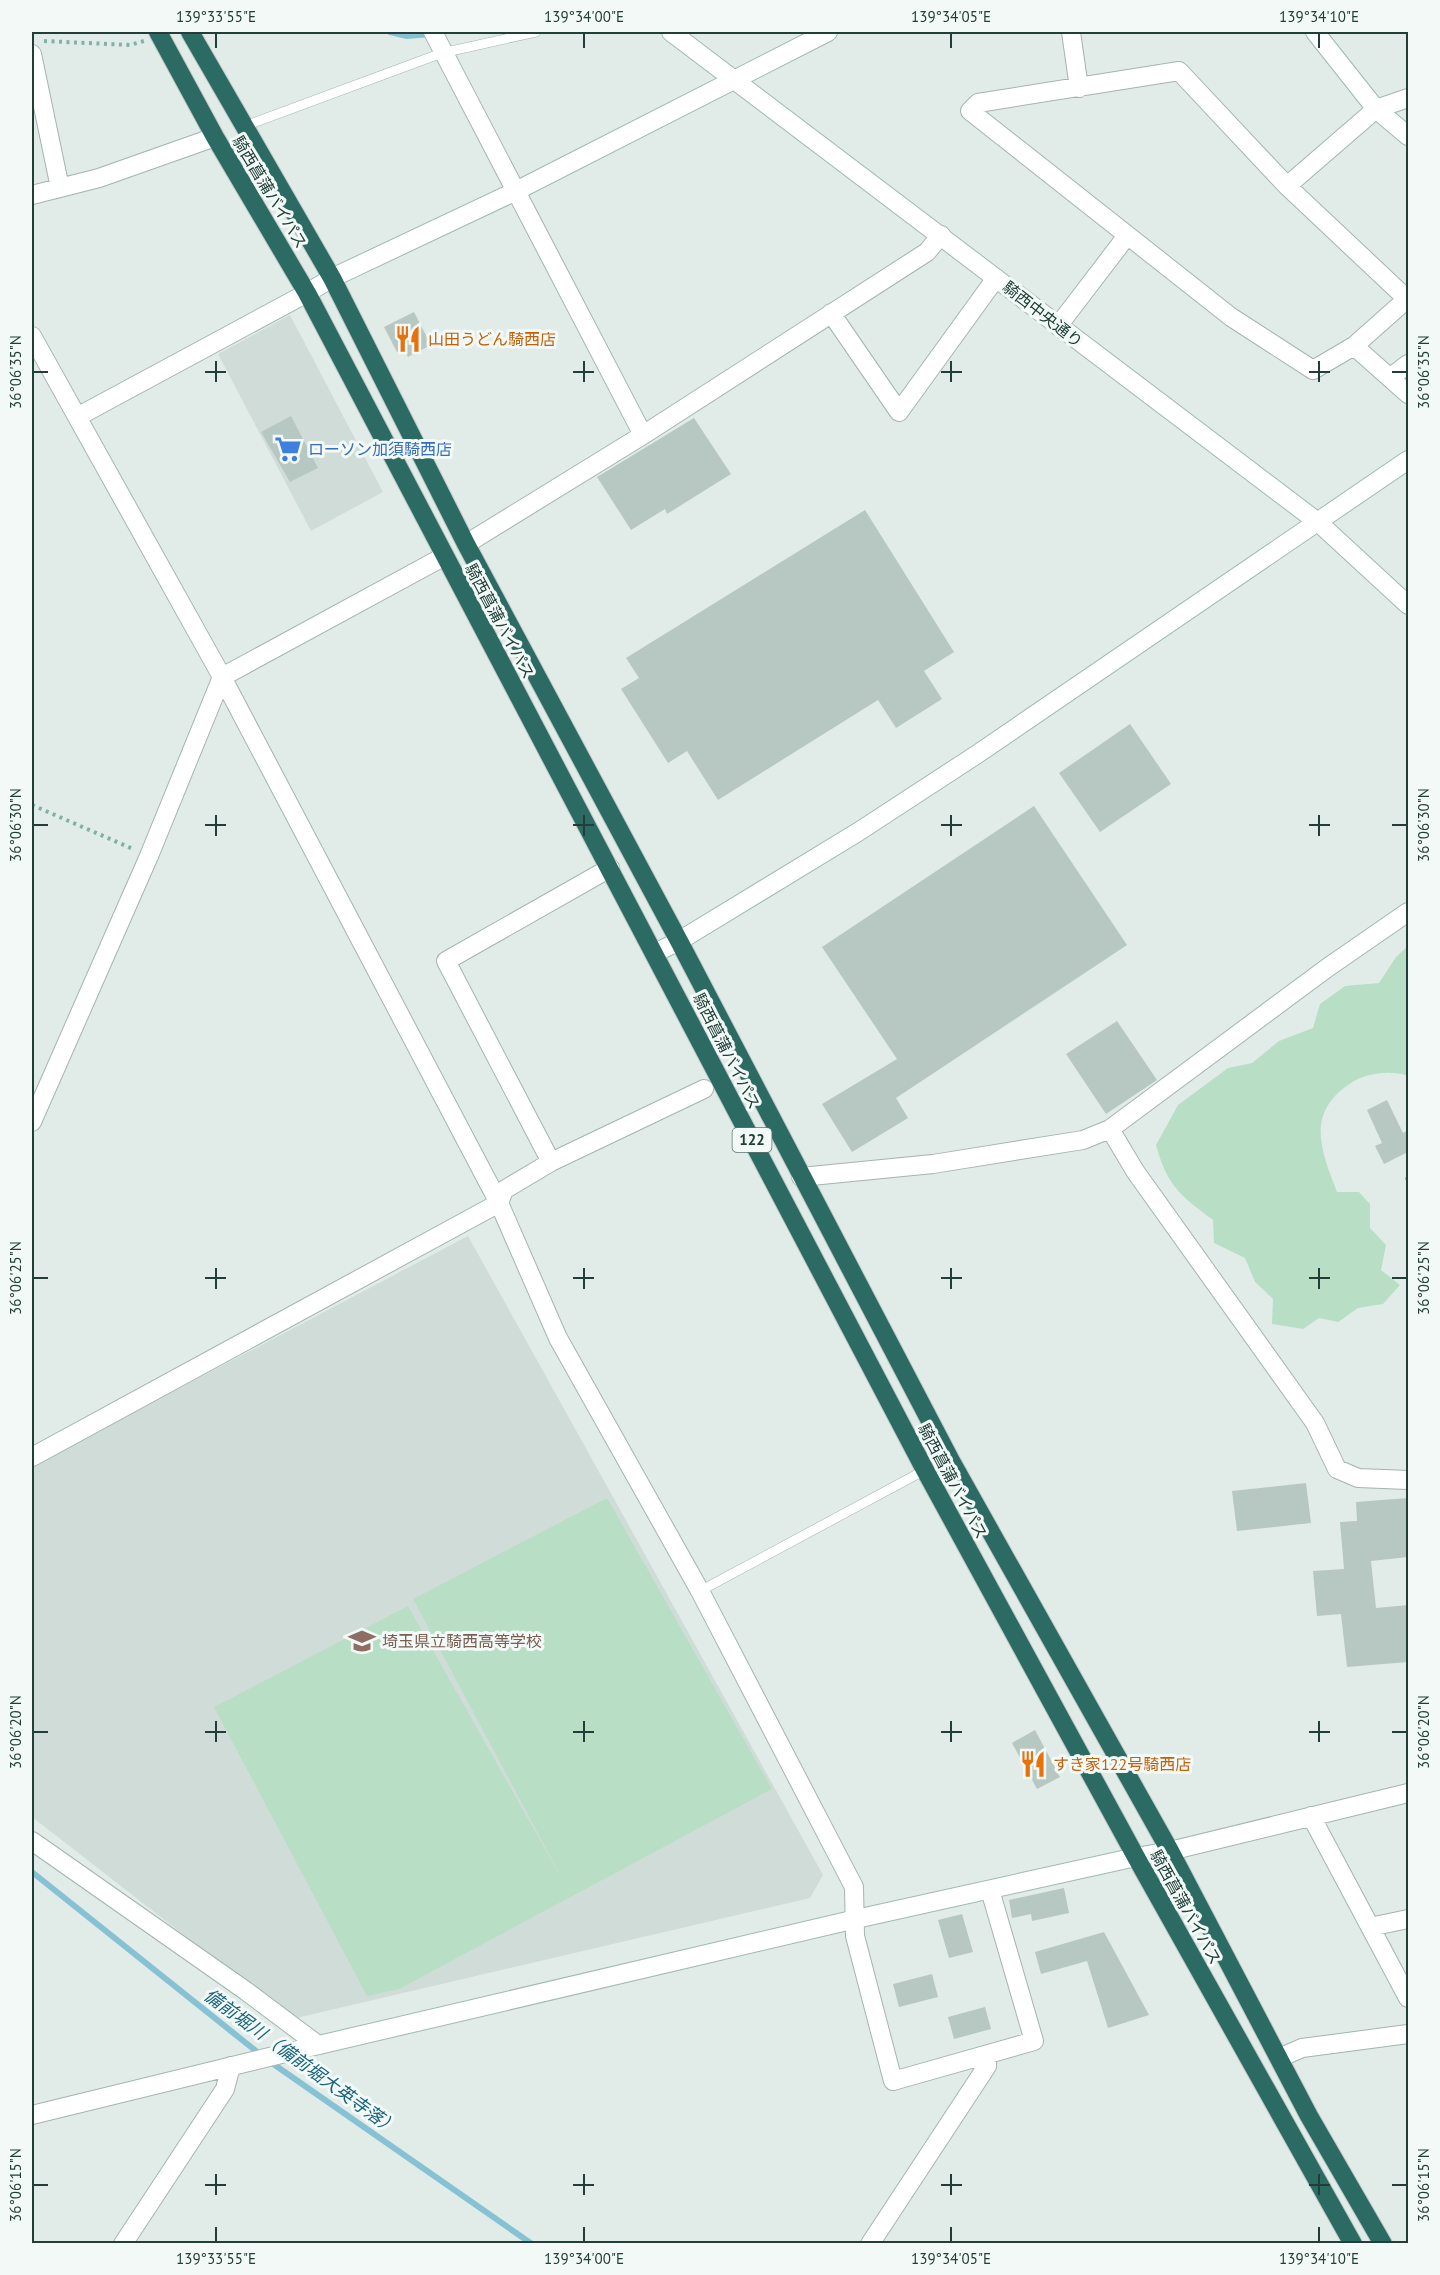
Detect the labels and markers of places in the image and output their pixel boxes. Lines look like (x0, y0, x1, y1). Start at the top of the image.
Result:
restaurant icon: 山田うどん騎西店 (393, 324, 423, 354)
place label: 山田うどん騎西店 (428, 329, 556, 349)
supermarket icon: ローソン加須騎西店 (273, 434, 303, 464)
place label: ローソン加須騎西店 (308, 439, 452, 459)
school or university icon: 埼玉県立騎西高等学校 (347, 1626, 377, 1656)
place label: 埼玉県立騎西高等学校 (382, 1631, 542, 1651)
restaurant icon: すき家122号騎西店 (1018, 1749, 1048, 1779)
place label: すき家122号騎西店 (1053, 1754, 1191, 1774)

